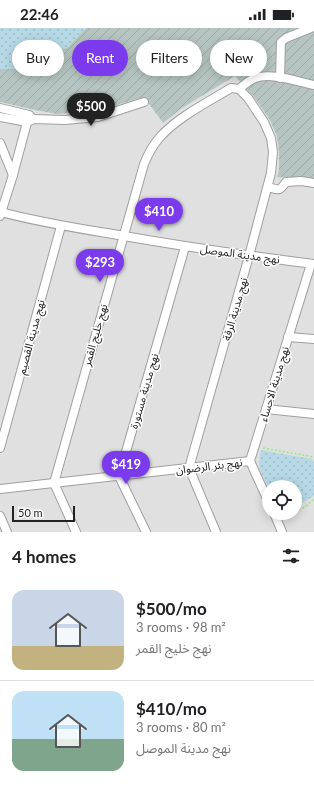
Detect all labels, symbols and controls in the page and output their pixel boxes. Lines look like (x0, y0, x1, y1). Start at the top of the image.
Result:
text: 22:46 (20, 5, 59, 23)
chip: Buy (12, 40, 64, 76)
chip: Rent (72, 40, 128, 76)
chip: Filters (136, 40, 202, 76)
chip: New (210, 40, 267, 76)
pin: $500 (67, 93, 115, 127)
text: $500 (76, 98, 106, 114)
pin: $410 (135, 198, 183, 232)
text: $410 (144, 203, 174, 219)
street label: نهج مدينة الموصل (199, 241, 281, 268)
pin: $293 (76, 249, 124, 283)
text: $293 (85, 254, 115, 270)
street label: نهج مدينة الرقة (219, 276, 252, 342)
street label: نهج مدينة القصيم (14, 298, 50, 377)
street label: نهج خليج القمر (79, 302, 112, 369)
street label: نهج مدينة الاحساء (256, 345, 293, 424)
street label: نهج مدينة مستورة (127, 352, 162, 431)
pin: $419 (102, 451, 150, 485)
street label: نهج بئر الرضوان (175, 455, 243, 478)
text: $419 (111, 456, 141, 472)
map controls (262, 480, 302, 520)
button: locate (262, 480, 302, 520)
scale bar (12, 504, 75, 523)
text: 50 m (18, 506, 43, 519)
icon: filters (280, 545, 302, 567)
text: 4 homes (12, 546, 76, 567)
text: $500/mo (136, 598, 207, 619)
icon: home (44, 606, 92, 654)
text: 3 rooms · 98 m² (136, 619, 226, 635)
text: نهج خليج القمر (136, 640, 212, 656)
text: $410/mo (136, 698, 207, 719)
icon: home (44, 707, 92, 755)
text: 3 rooms · 80 m² (136, 719, 226, 735)
text: نهج مدينة الموصل (136, 740, 231, 756)

